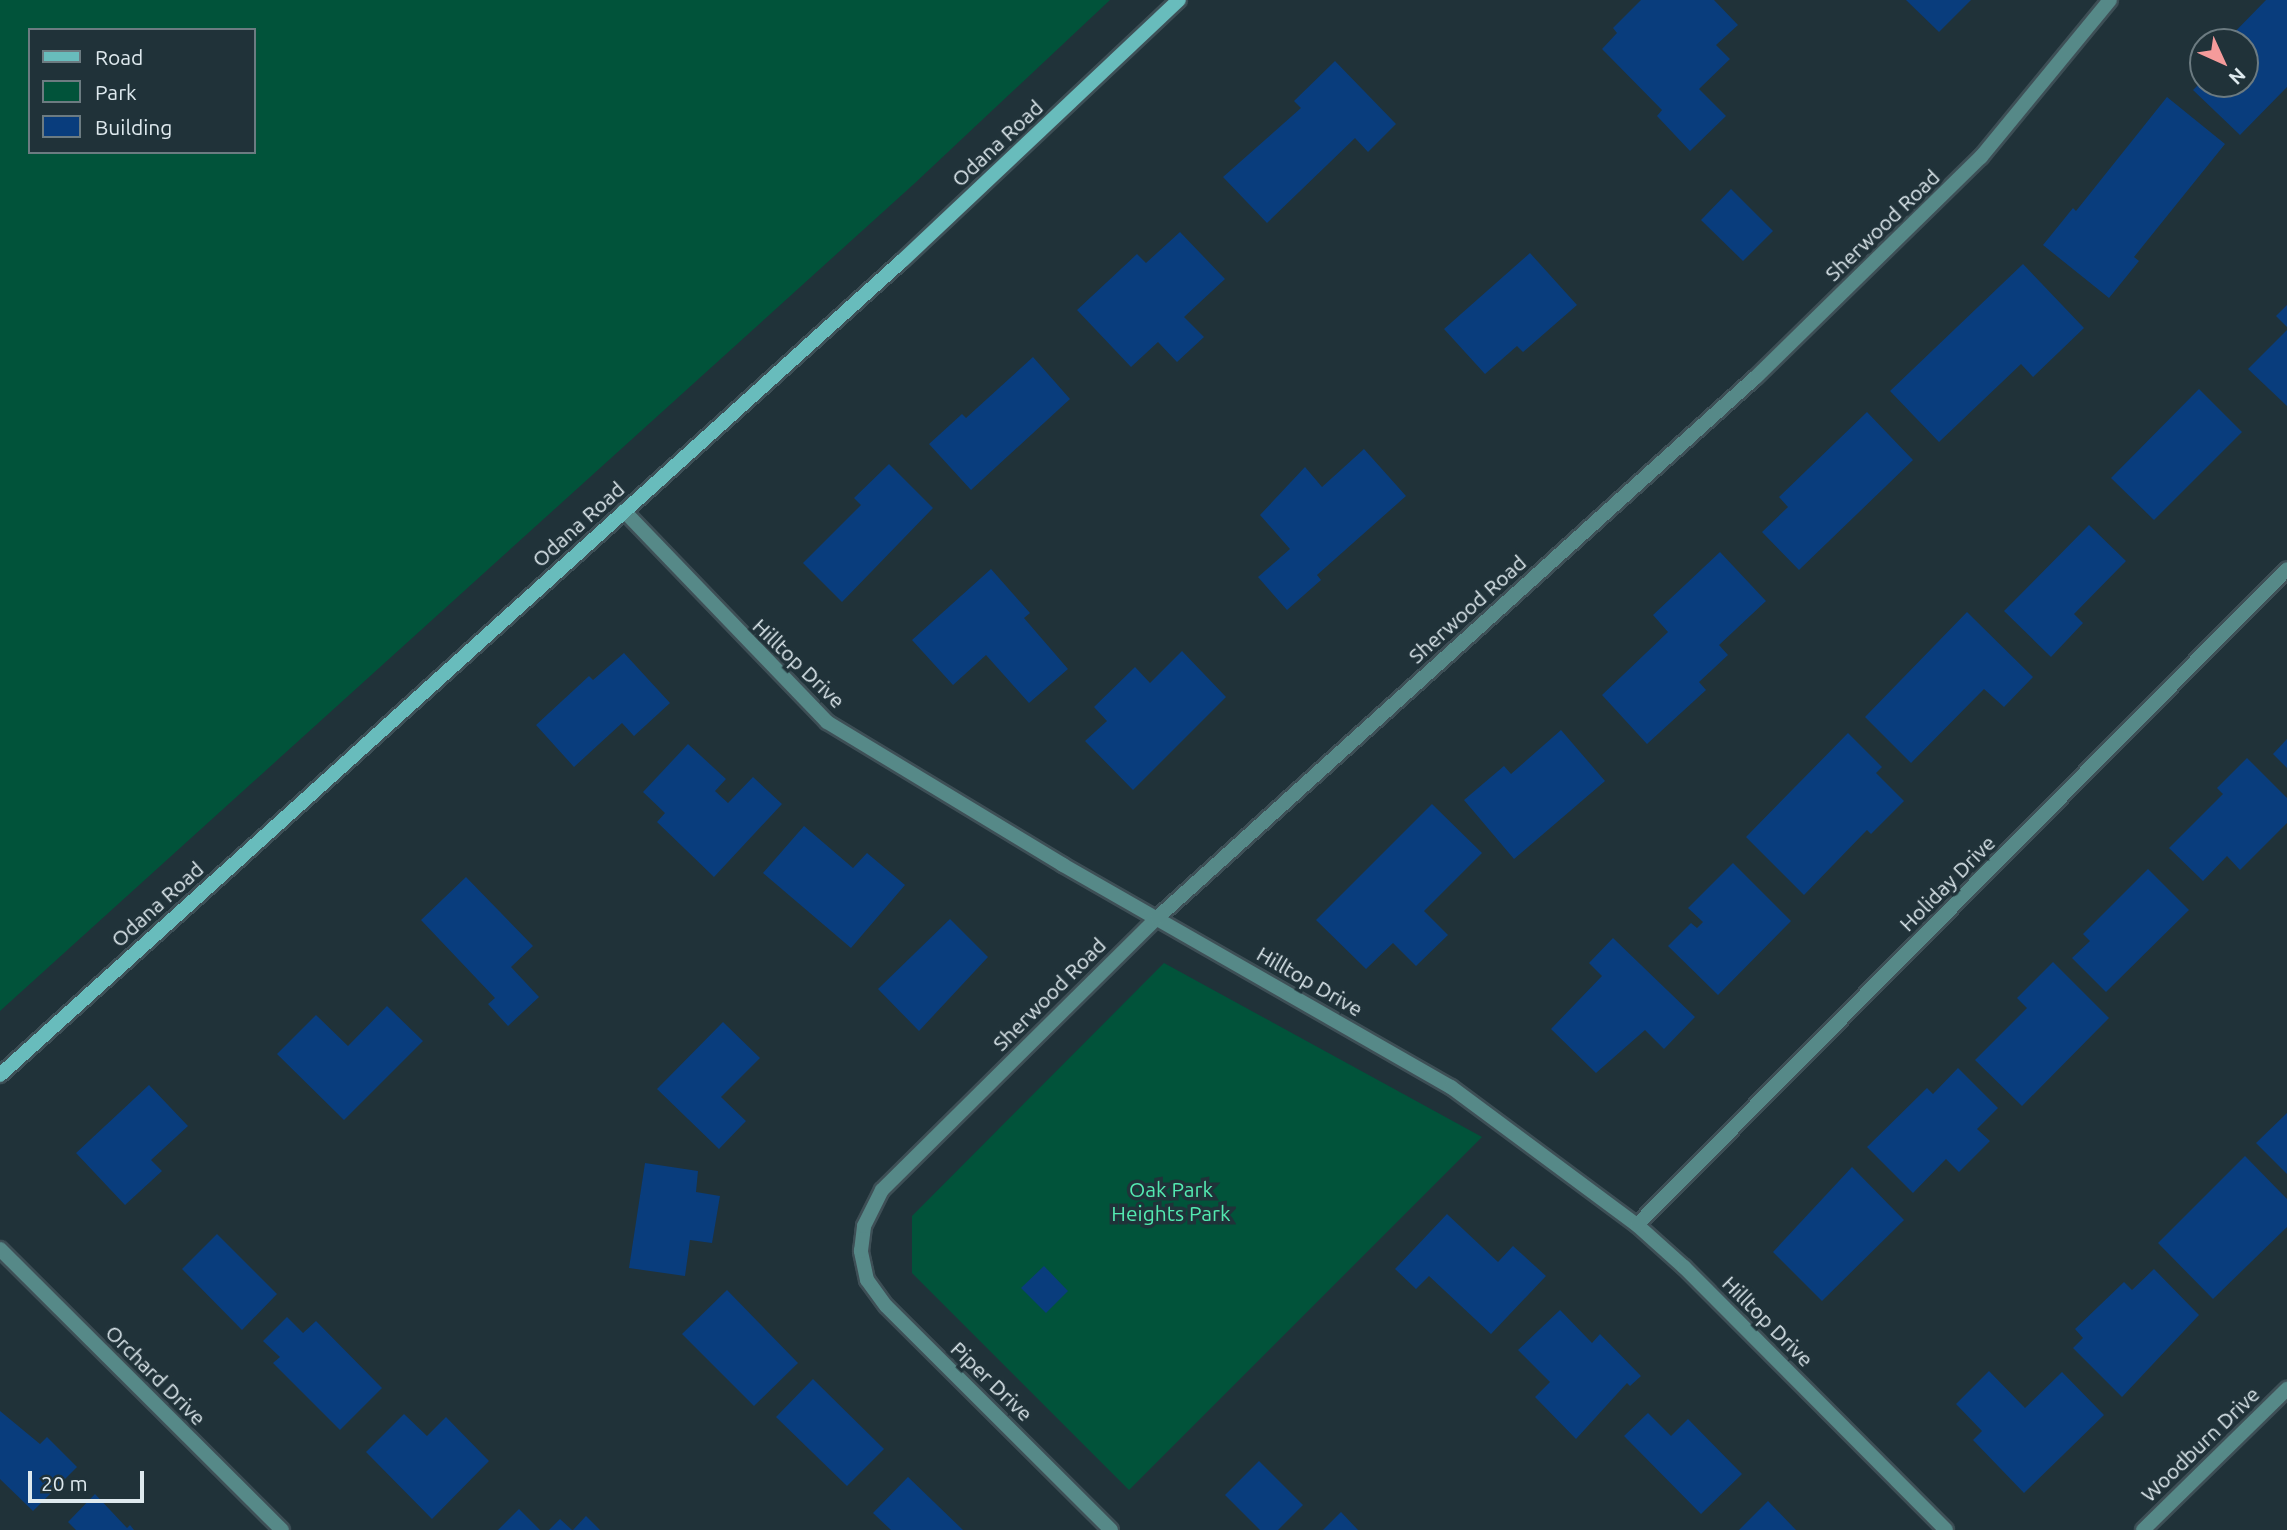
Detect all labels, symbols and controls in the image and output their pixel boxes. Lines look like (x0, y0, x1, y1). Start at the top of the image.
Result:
legend (28, 28, 256, 154)
north arrow (2189, 28, 2259, 98)
text: Road (95, 45, 143, 69)
text: N (2225, 64, 2250, 89)
text: Park (95, 80, 137, 104)
street label: Odana Road (946, 94, 1048, 192)
text: Building (95, 115, 172, 139)
street label: Sherwood Road (1820, 164, 1944, 286)
street label: Odana Road (527, 476, 629, 572)
street label: Sherwood Road (1403, 550, 1531, 668)
street label: Hilltop Drive (748, 613, 850, 713)
street label: Holiday Drive (1894, 830, 2000, 936)
street label: Odana Road (106, 856, 208, 952)
street label: Sherwood Road (987, 932, 1111, 1056)
street label: Hilltop Drive (1253, 941, 1367, 1021)
park label: Oak Park Heights Park (1111, 1176, 1231, 1226)
street label: Hilltop Drive (1717, 1270, 1819, 1372)
street label: Orchard Drive (101, 1320, 211, 1430)
street label: Piper Drive (946, 1336, 1038, 1426)
street label: Woodburn Drive (2136, 1381, 2264, 1507)
scale bar (32, 1456, 147, 1500)
text: 20 m (41, 1471, 88, 1495)

